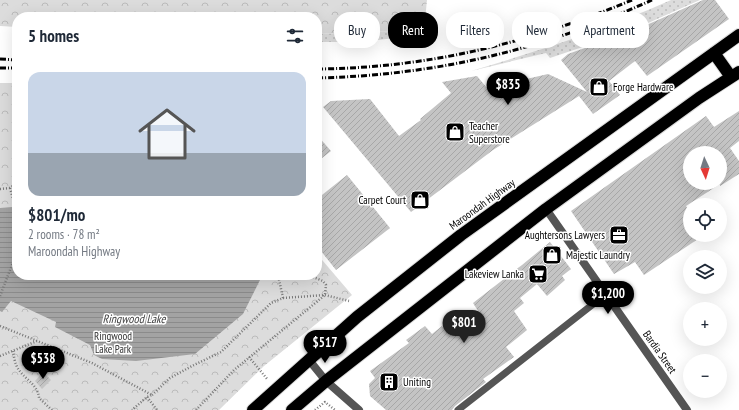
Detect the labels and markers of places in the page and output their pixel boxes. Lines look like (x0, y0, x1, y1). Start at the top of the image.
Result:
pin: $835 (484, 72, 532, 106)
shop icon: Forge Hardware (588, 76, 610, 98)
place label: Forge Hardware (613, 80, 674, 94)
place label: Teacher Superstore (469, 119, 510, 146)
shop icon: Teacher Superstore (444, 121, 466, 143)
shop icon: Carpet Court (409, 189, 431, 211)
place label: Carpet Court (358, 193, 406, 207)
office icon: Aughtersons Lawyers (608, 224, 630, 246)
place label: Aughtersons Lawyers (525, 228, 605, 242)
shop icon: Majestic Laundry (541, 244, 563, 266)
place label: Majestic Laundry (566, 248, 631, 262)
supermarket icon: Lakeview Lanka (527, 263, 549, 285)
place label: Lakeview Lanka (465, 267, 524, 281)
pin: $1,200 (575, 281, 641, 315)
pin: $801 (440, 310, 488, 344)
pin: $517 (301, 330, 349, 364)
pin: $538 (19, 346, 67, 380)
building icon: Uniting (378, 371, 400, 393)
place label: Uniting (403, 375, 431, 389)

